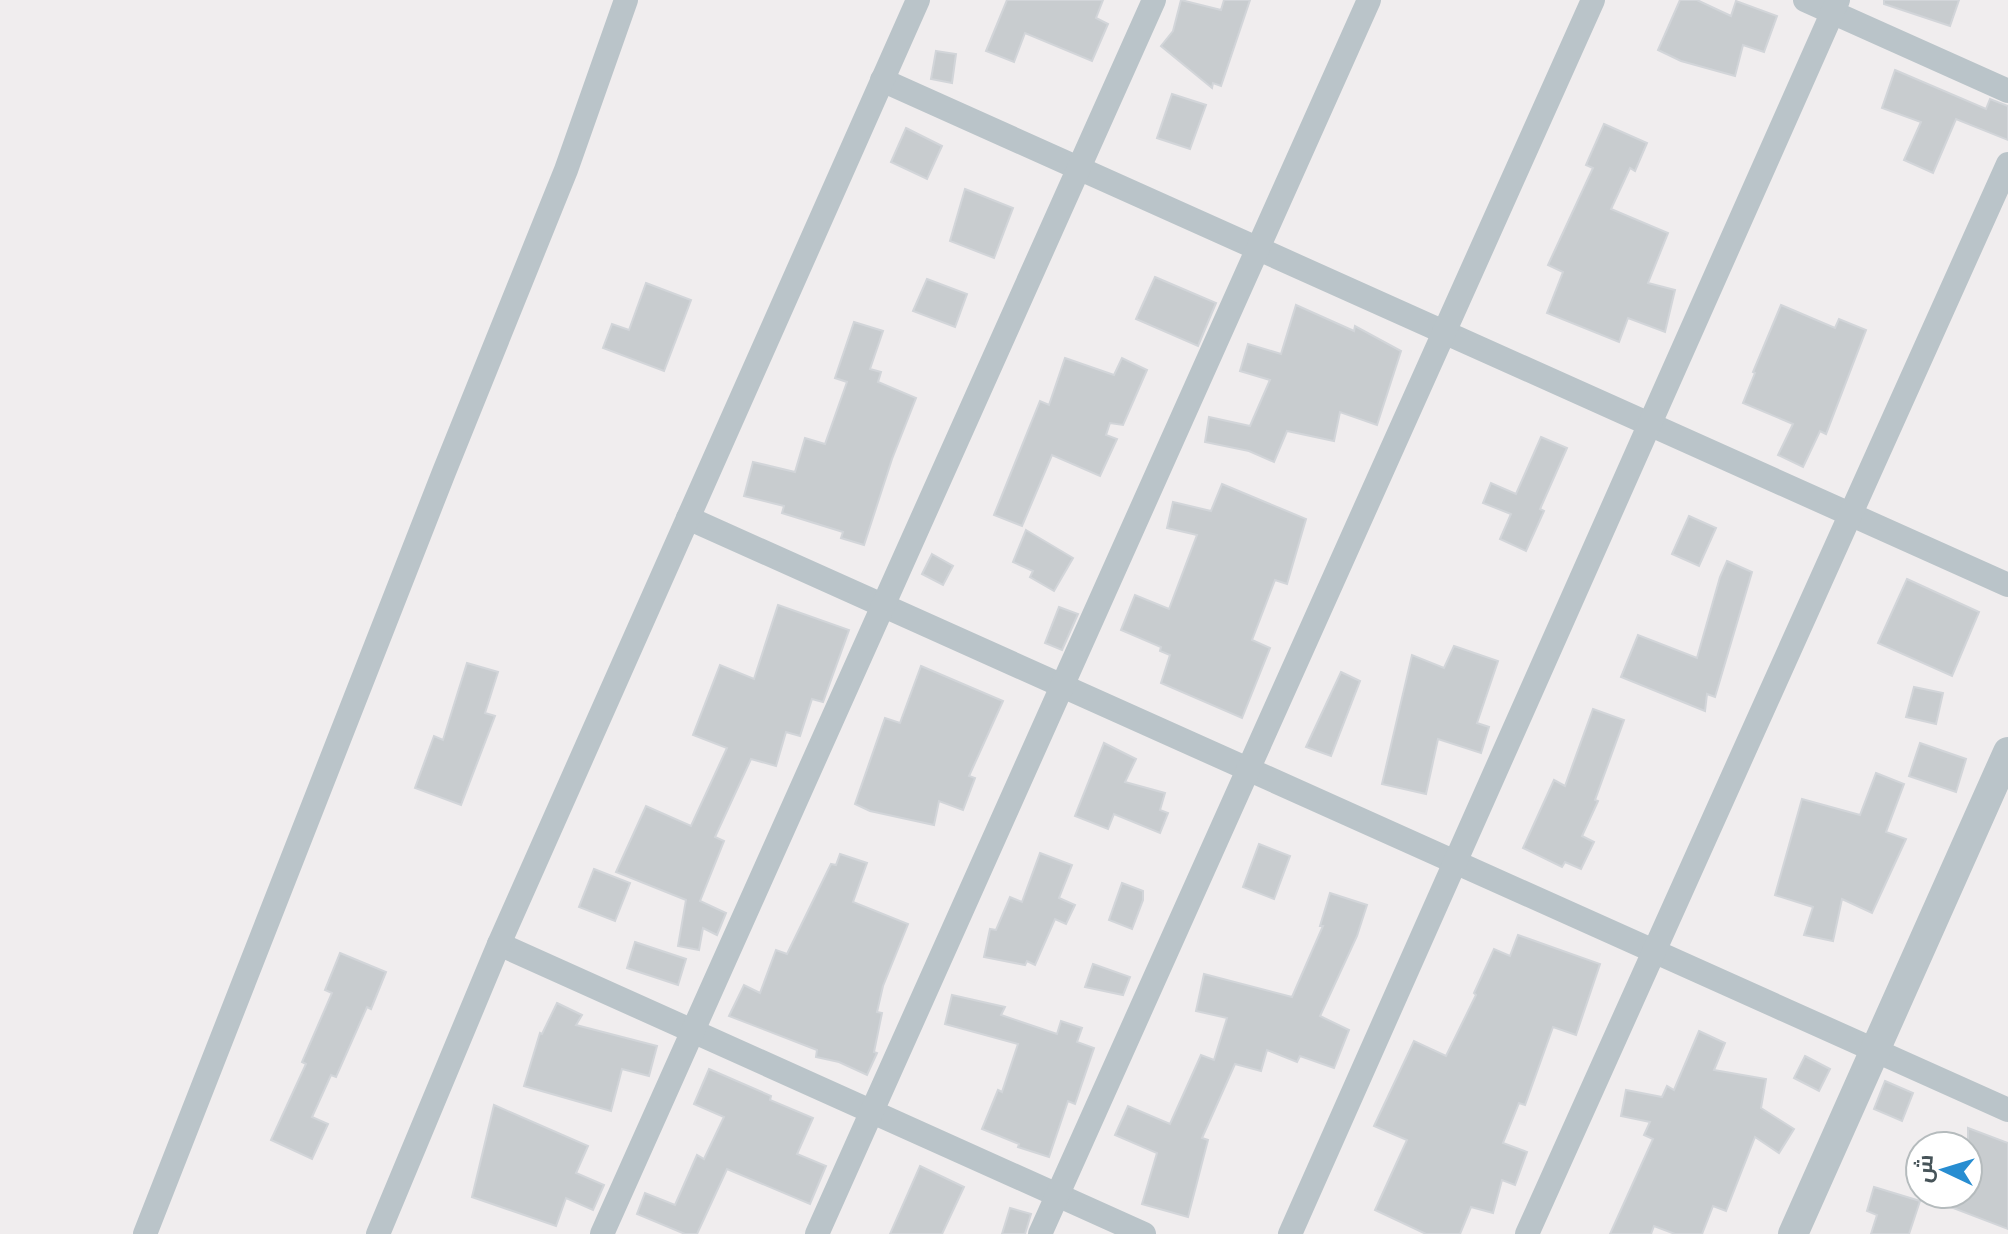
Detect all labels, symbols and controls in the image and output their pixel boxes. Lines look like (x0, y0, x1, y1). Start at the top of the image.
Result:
north arrow (1904, 1130, 1984, 1210)
text: ش (1909, 1154, 1939, 1184)

